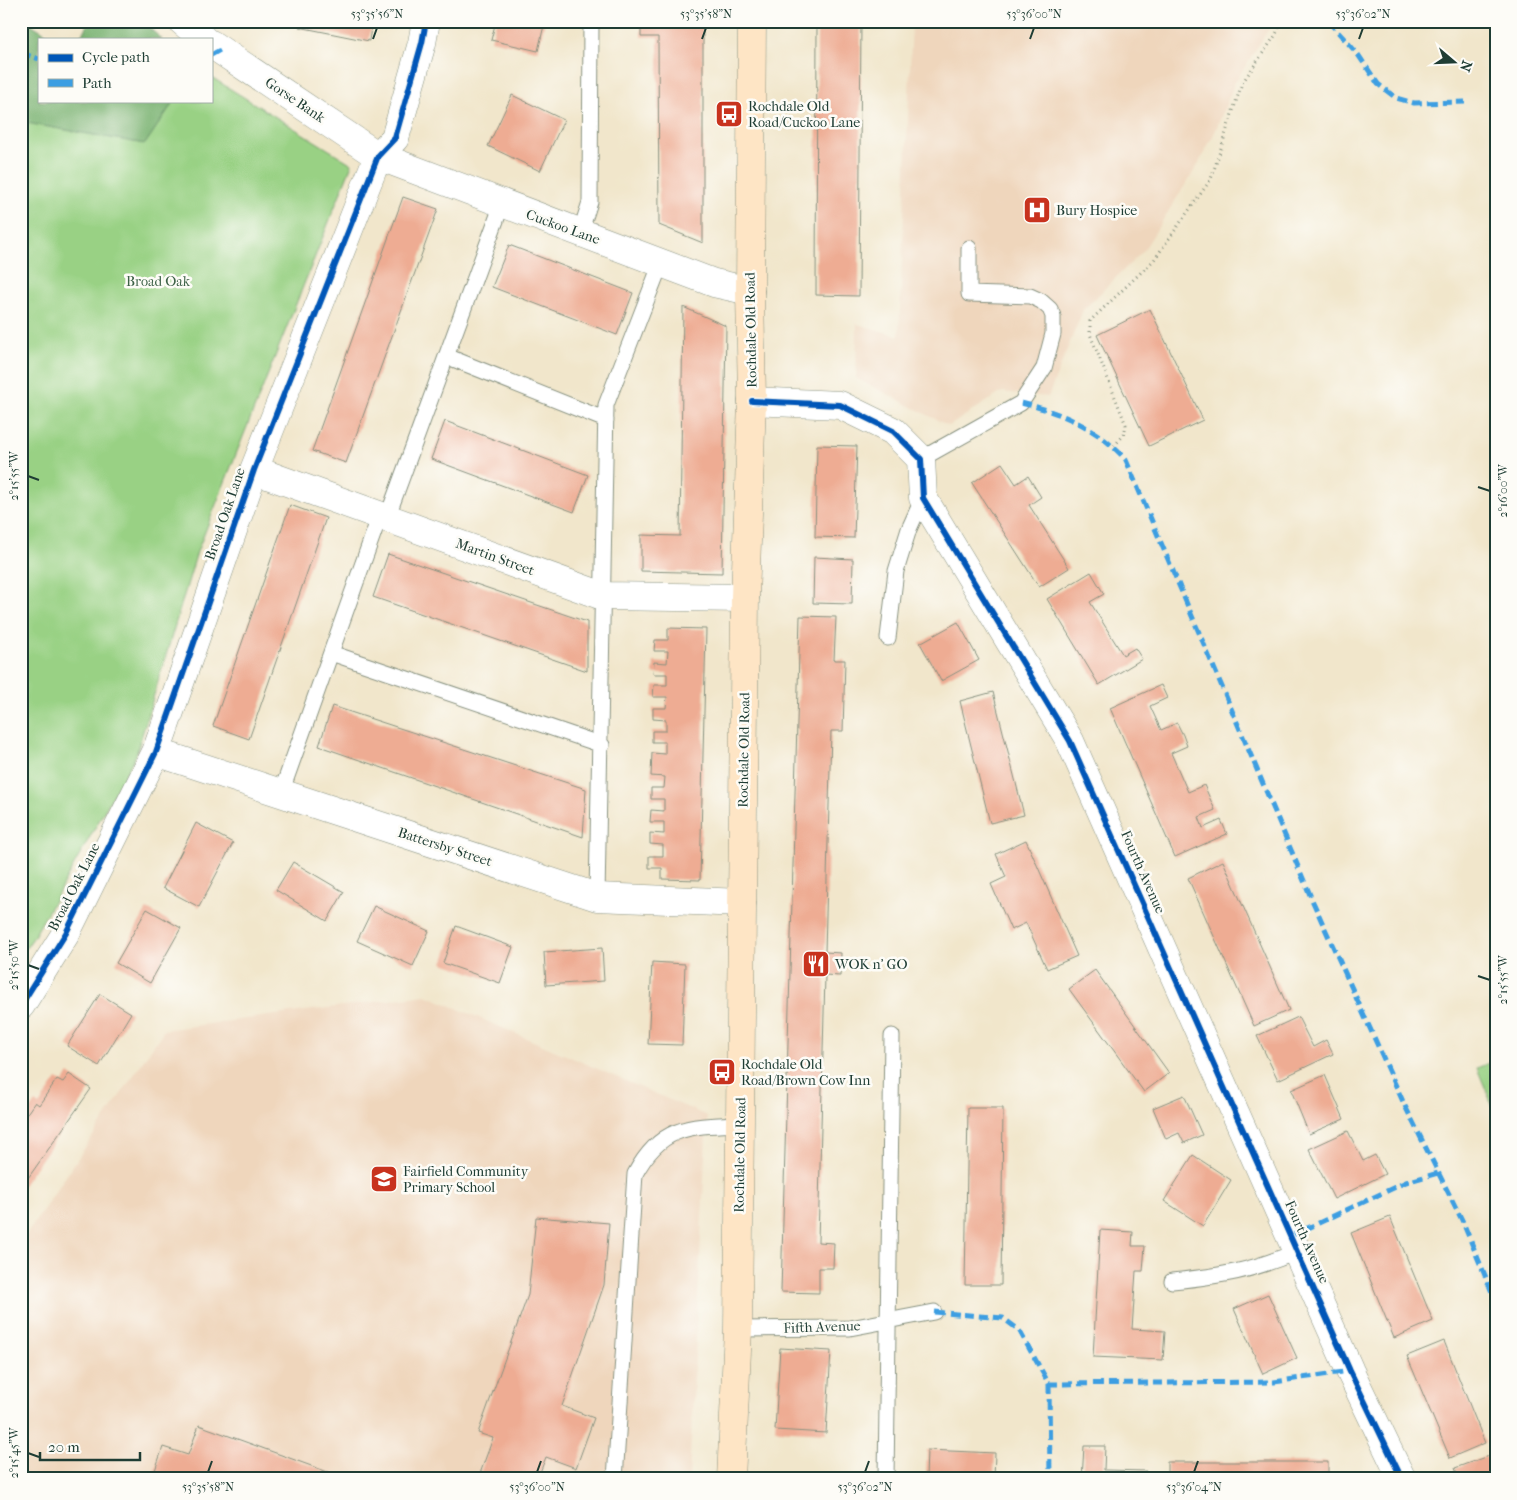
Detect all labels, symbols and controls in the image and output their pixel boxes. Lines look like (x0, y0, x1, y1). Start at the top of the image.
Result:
text: 53°35'56"N (351, 7, 403, 21)
text: 53°35'58"N (680, 7, 732, 21)
text: 53°36'00"N (1006, 7, 1062, 21)
text: 53°36'02"N (1335, 7, 1391, 21)
legend (38, 38, 212, 102)
north arrow (1430, 38, 1480, 88)
text: Cycle path (82, 48, 150, 66)
text: N (1456, 58, 1476, 74)
text: Path (82, 74, 112, 92)
street label: Gorse Bank (262, 74, 329, 127)
place label: Rochdale Old Road/Cuckoo Lane (748, 98, 860, 131)
bus stop icon: Rochdale Old Road/Cuckoo Lane (714, 99, 744, 129)
hospital icon: Bury Hospice (1022, 195, 1052, 225)
place label: Bury Hospice (1056, 202, 1137, 219)
street label: Cuckoo Lane (524, 206, 602, 248)
street label: Rochdale Old Road (741, 272, 761, 388)
park label: Broad Oak (126, 273, 191, 290)
text: 2°15'55"W (7, 450, 21, 501)
text: 2°16'00"W (1496, 463, 1510, 518)
street label: Broad Oak Lane (201, 465, 249, 563)
street label: Martin Street (453, 535, 537, 579)
street label: Rochdale Old Road (734, 692, 754, 808)
street label: Battersby Street (396, 824, 494, 870)
street label: Fourth Avenue (1117, 828, 1169, 916)
street label: Broad Oak Lane (44, 840, 104, 934)
text: 2°15'50"W (7, 938, 21, 990)
restaurant icon: WOK n' GO (801, 949, 831, 979)
text: 2°15'55"W (1496, 954, 1510, 1005)
place label: WOK n' GO (834, 956, 908, 973)
place label: Rochdale Old Road/Brown Cow Inn (741, 1056, 870, 1089)
bus stop icon: Rochdale Old Road/Brown Cow Inn (707, 1057, 737, 1087)
street label: Rochdale Old Road (730, 1097, 750, 1213)
place label: Fairfield Community Primary School (403, 1163, 529, 1196)
school or university icon: Fairfield Community Primary School (369, 1164, 399, 1194)
street label: Fourth Avenue (1281, 1198, 1333, 1286)
street label: Fifth Avenue (783, 1317, 861, 1337)
text: 2°15'45"W (7, 1426, 21, 1478)
scale bar (40, 1430, 140, 1462)
text: 20 m (48, 1438, 80, 1456)
text: 53°35'58"N (182, 1480, 234, 1494)
text: 53°36'00"N (509, 1480, 565, 1494)
text: 53°36'02"N (837, 1480, 893, 1494)
text: 53°36'04"N (1166, 1480, 1222, 1494)

